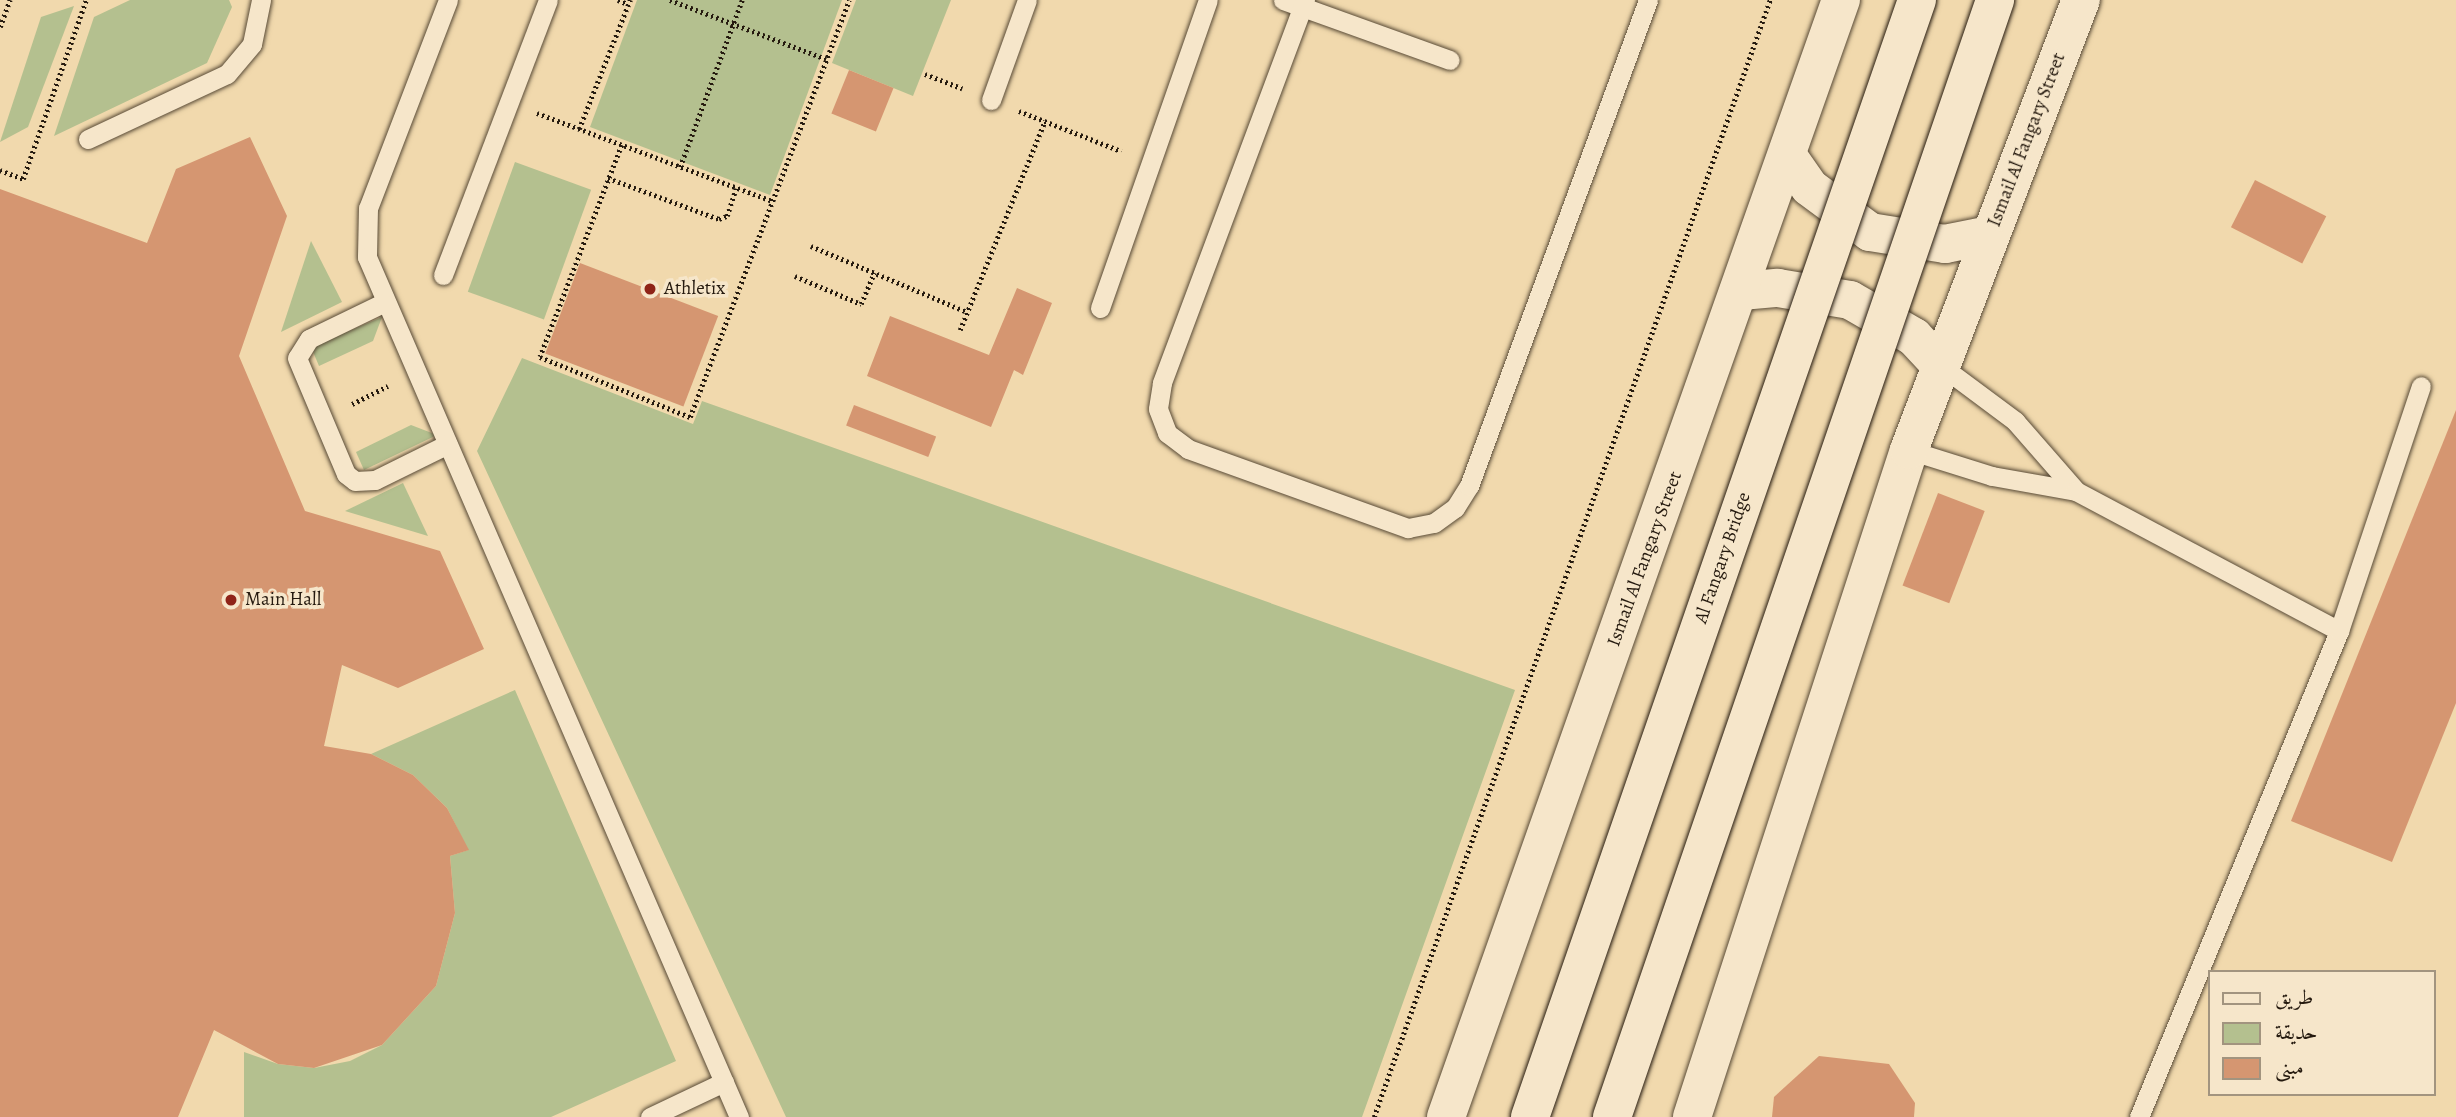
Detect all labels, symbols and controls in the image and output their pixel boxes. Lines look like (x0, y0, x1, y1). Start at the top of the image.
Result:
street label: Ismail Al Fangary Street (1983, 50, 2071, 230)
place label: Athletix (664, 278, 725, 300)
marker: Athletix (642, 281, 658, 297)
street label: Ismail Al Fangary Street (1603, 468, 1687, 650)
street label: Al Fangary Bridge (1690, 489, 1756, 627)
place label: Main Hall (245, 589, 321, 611)
marker: Main Hall (223, 592, 239, 608)
legend (2208, 970, 2435, 1096)
text: طريق (2275, 983, 2313, 1011)
text: حديقة (2275, 1018, 2318, 1046)
text: مبنى (2275, 1053, 2304, 1081)

